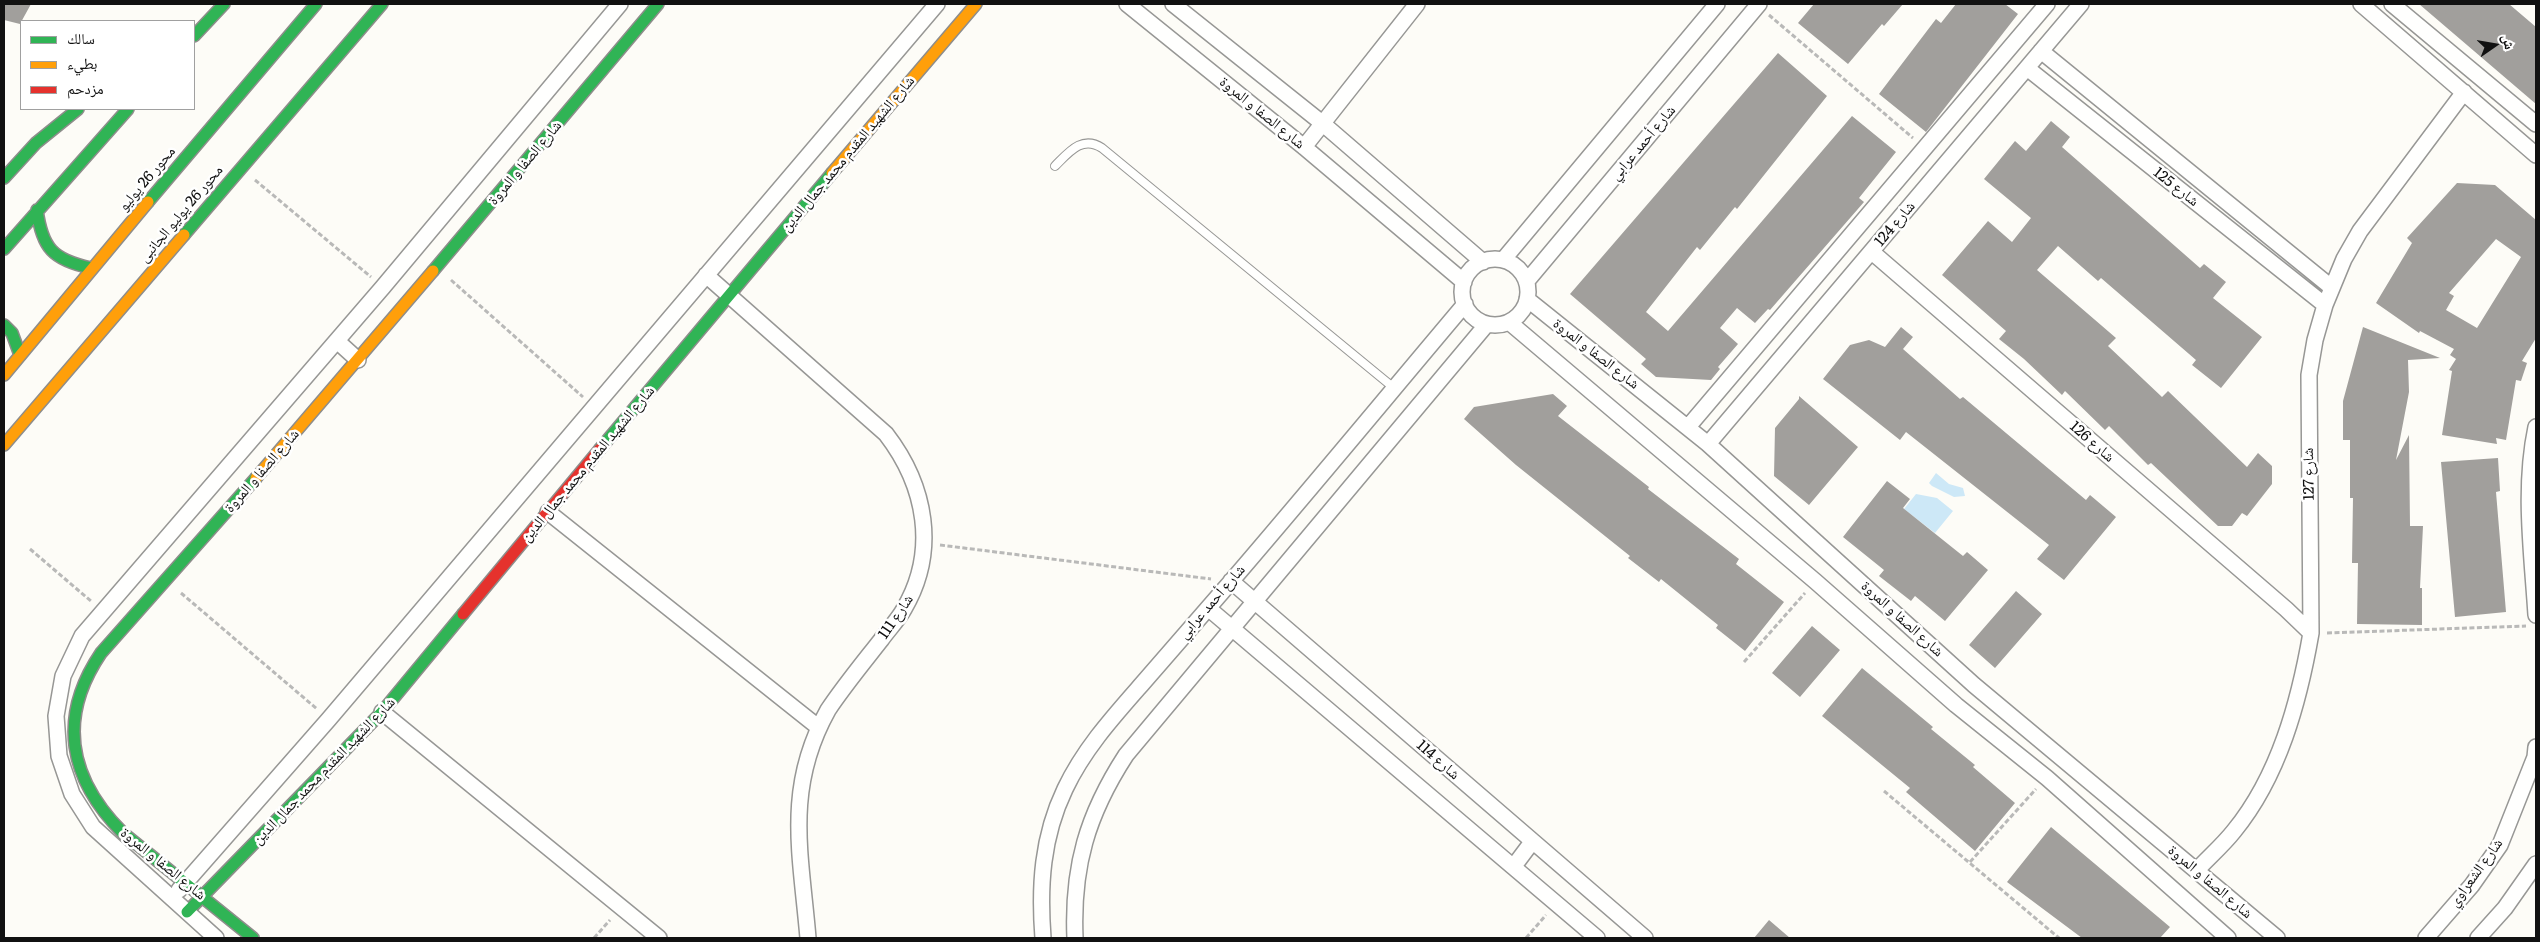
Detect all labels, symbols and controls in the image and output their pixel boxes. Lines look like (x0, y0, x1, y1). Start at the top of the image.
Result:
legend (20, 20, 195, 110)
north arrow (2470, 20, 2520, 70)
text: سالك (67, 26, 95, 49)
text: ش (2498, 32, 2521, 51)
text: بطيء (67, 51, 97, 74)
street label: شارع الشهيد المقدم محمد جمال الدين (777, 72, 919, 236)
street label: شارع الصفا و المروة (1216, 73, 1308, 153)
text: مزدحم (67, 76, 104, 99)
street label: شارع أحمد عرابي (1606, 102, 1680, 184)
street label: شارع الصفا و المروة (484, 117, 566, 209)
street label: محور 26 يوليو (115, 143, 179, 215)
street label: محور 26 يوليو الجانبى (135, 162, 227, 266)
street label: شارع 125 (2150, 164, 2202, 210)
street label: شارع 124 (1871, 198, 1919, 250)
street label: شارع الصفا و المروة (1549, 315, 1643, 393)
street label: شارع الشهيد المقدم محمد جمال الدين (517, 382, 659, 546)
street label: شارع 126 (2066, 418, 2118, 466)
street label: شارع الصفا و المروة (221, 426, 303, 516)
street label: شارع 127 (2300, 448, 2318, 500)
street label: شارع أحمد عرابي (1175, 561, 1249, 643)
street label: شارع الصفا و المروة (1857, 577, 1947, 661)
street label: شارع 111 (875, 591, 917, 643)
street label: شارع الشهيد المقدم محمد جمال الدين (249, 694, 399, 848)
street label: شارع 114 (1413, 736, 1463, 784)
street label: شارع الصفا و المروة (117, 824, 209, 904)
street label: شارع الشعراوي (2445, 835, 2507, 911)
street label: شارع الصفا و المروة (2164, 841, 2256, 923)

